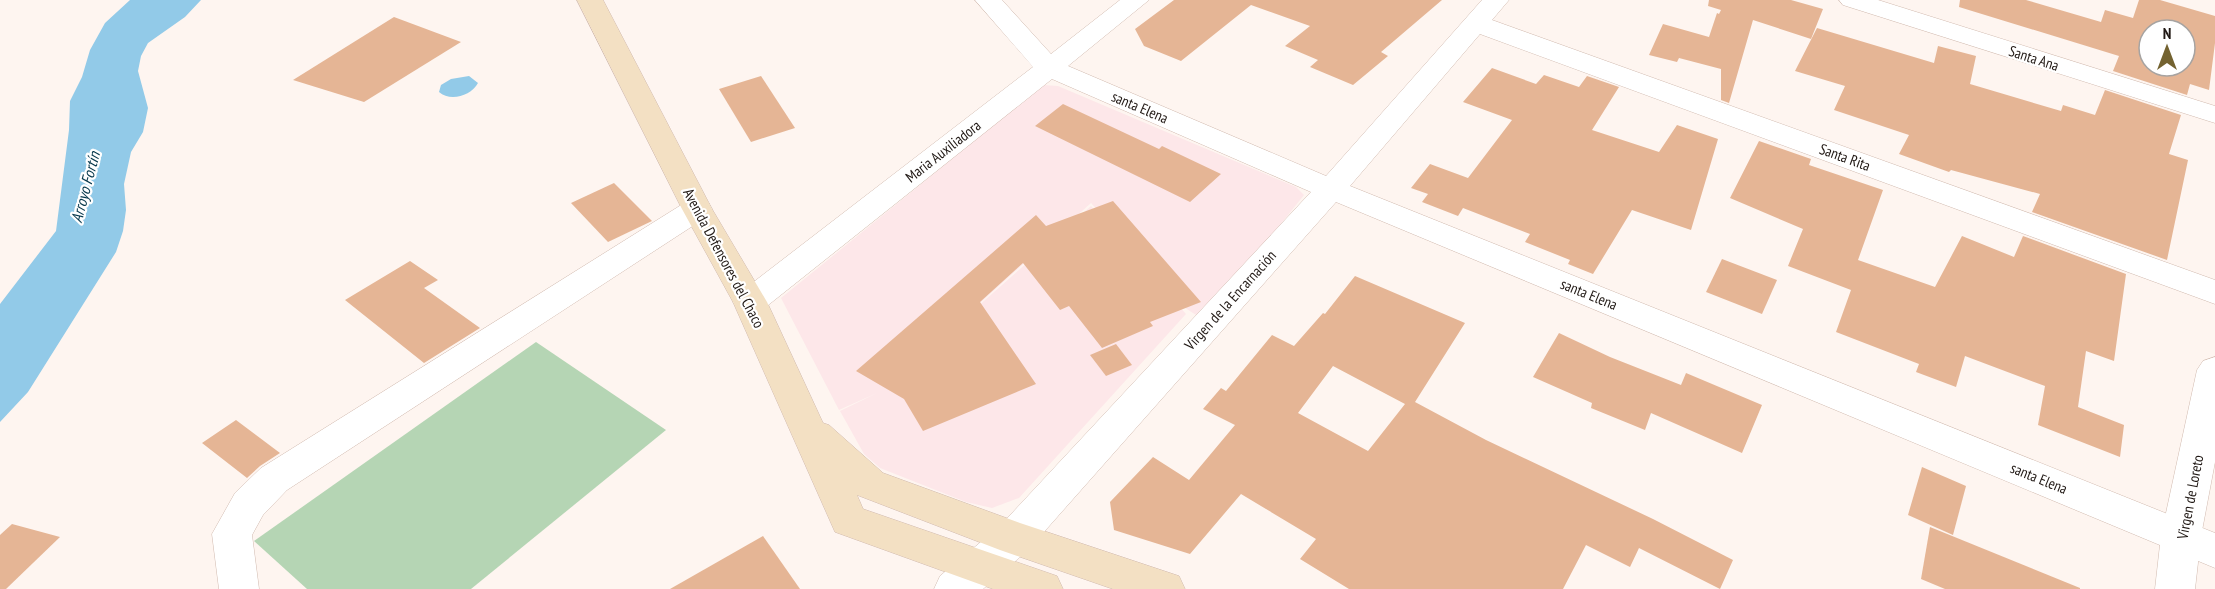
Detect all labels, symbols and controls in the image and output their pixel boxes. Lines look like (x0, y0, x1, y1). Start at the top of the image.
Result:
north arrow (2137, 18, 2197, 78)
text: N (2163, 23, 2171, 43)
street label: Santa Ana (2007, 41, 2061, 75)
street label: santa Elena (1109, 87, 1171, 127)
street label: Maria Auxiliadora (901, 116, 985, 186)
street label: Santa Rita (1817, 139, 1873, 175)
water label: Arroyo Fortín (66, 148, 104, 225)
street label: Avenida Defensores del Chaco (679, 185, 769, 331)
street label: Virgen de la Encarnación (1179, 246, 1280, 355)
street label: santa Elena (1558, 274, 1620, 314)
street label: Virgen de Loreto (2172, 453, 2207, 542)
street label: santa Elena (2008, 458, 2070, 498)

